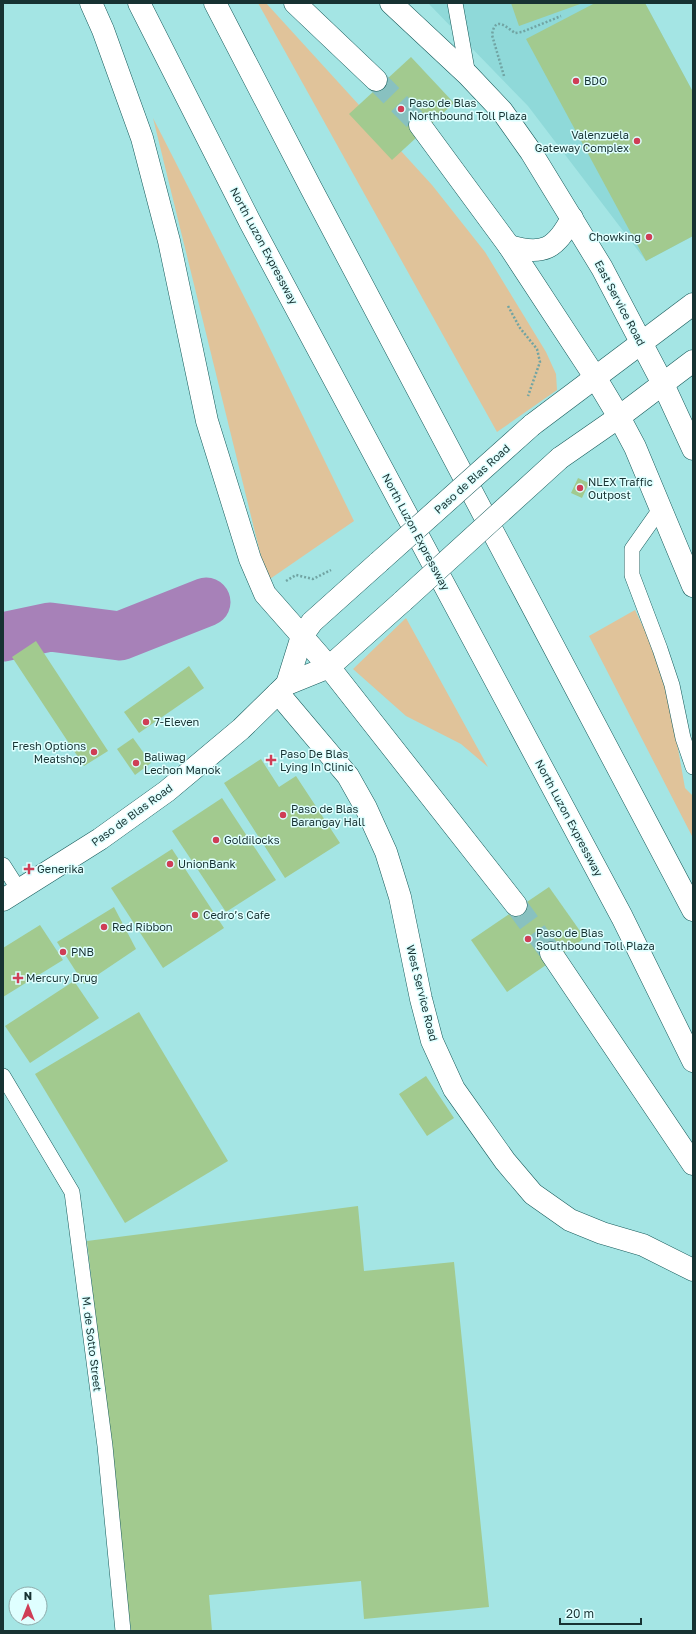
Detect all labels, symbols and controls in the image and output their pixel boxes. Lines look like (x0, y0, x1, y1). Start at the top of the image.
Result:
place label: BDO (584, 74, 607, 87)
marker: BDO (571, 76, 581, 86)
place label: Paso de Blas Northbound Toll Plaza (409, 96, 527, 122)
marker: Paso de Blas Northbound Toll Plaza (396, 104, 406, 114)
place label: Valenzuela Gateway Complex (535, 128, 629, 154)
marker: Valenzuela Gateway Complex (632, 136, 642, 146)
street label: North Luzon Expressway (228, 185, 301, 306)
place label: Chowking (589, 230, 641, 243)
marker: Chowking (644, 232, 654, 242)
street label: East Service Road (592, 258, 648, 348)
street label: Paso de Blas Road (431, 441, 512, 516)
street label: North Luzon Expressway (380, 471, 453, 592)
place label: NLEX Traffic Outpost (588, 475, 653, 501)
marker: NLEX Traffic Outpost (575, 483, 585, 493)
place label: 7-Eleven (154, 715, 199, 728)
marker: 7-Eleven (141, 717, 151, 727)
place label: Fresh Options Meatshop (12, 739, 86, 765)
marker: Fresh Options Meatshop (89, 747, 99, 757)
place label: Paso De Blas Lying In Clinic (280, 747, 353, 773)
place label: Baliwag Lechon Manok (144, 750, 221, 776)
marker: Paso De Blas Lying In Clinic (265, 754, 277, 766)
street label: North Luzon Expressway (533, 757, 606, 878)
marker: Baliwag Lechon Manok (131, 758, 141, 768)
street label: Paso de Blas Road (89, 781, 175, 848)
place label: Paso de Blas Barangay Hall (291, 802, 366, 828)
marker: Paso de Blas Barangay Hall (278, 810, 288, 820)
place label: Goldilocks (224, 833, 280, 846)
marker: Goldilocks (211, 835, 221, 845)
place label: UnionBank (178, 857, 236, 870)
marker: UnionBank (165, 859, 175, 869)
place label: Generika (37, 862, 84, 875)
marker: Generika (24, 864, 34, 874)
place label: Cedro’s Cafe (203, 908, 270, 921)
marker: Cedro’s Cafe (190, 910, 200, 920)
place label: Red Ribbon (112, 920, 173, 933)
marker: Red Ribbon (99, 922, 109, 932)
place label: Paso de Blas Southbound Toll Plaza (536, 926, 655, 952)
marker: Paso de Blas Southbound Toll Plaza (523, 934, 533, 944)
street label: West Service Road (404, 943, 441, 1042)
place label: PNB (71, 945, 94, 958)
marker: PNB (58, 947, 68, 957)
place label: Mercury Drug (26, 971, 98, 984)
marker: Mercury Drug (13, 973, 23, 983)
street label: M. de Sotto Street (80, 1296, 105, 1392)
north arrow (8, 1586, 48, 1626)
text: N (24, 1589, 32, 1602)
scale bar (560, 1600, 641, 1626)
text: 20 m (566, 1606, 594, 1621)

